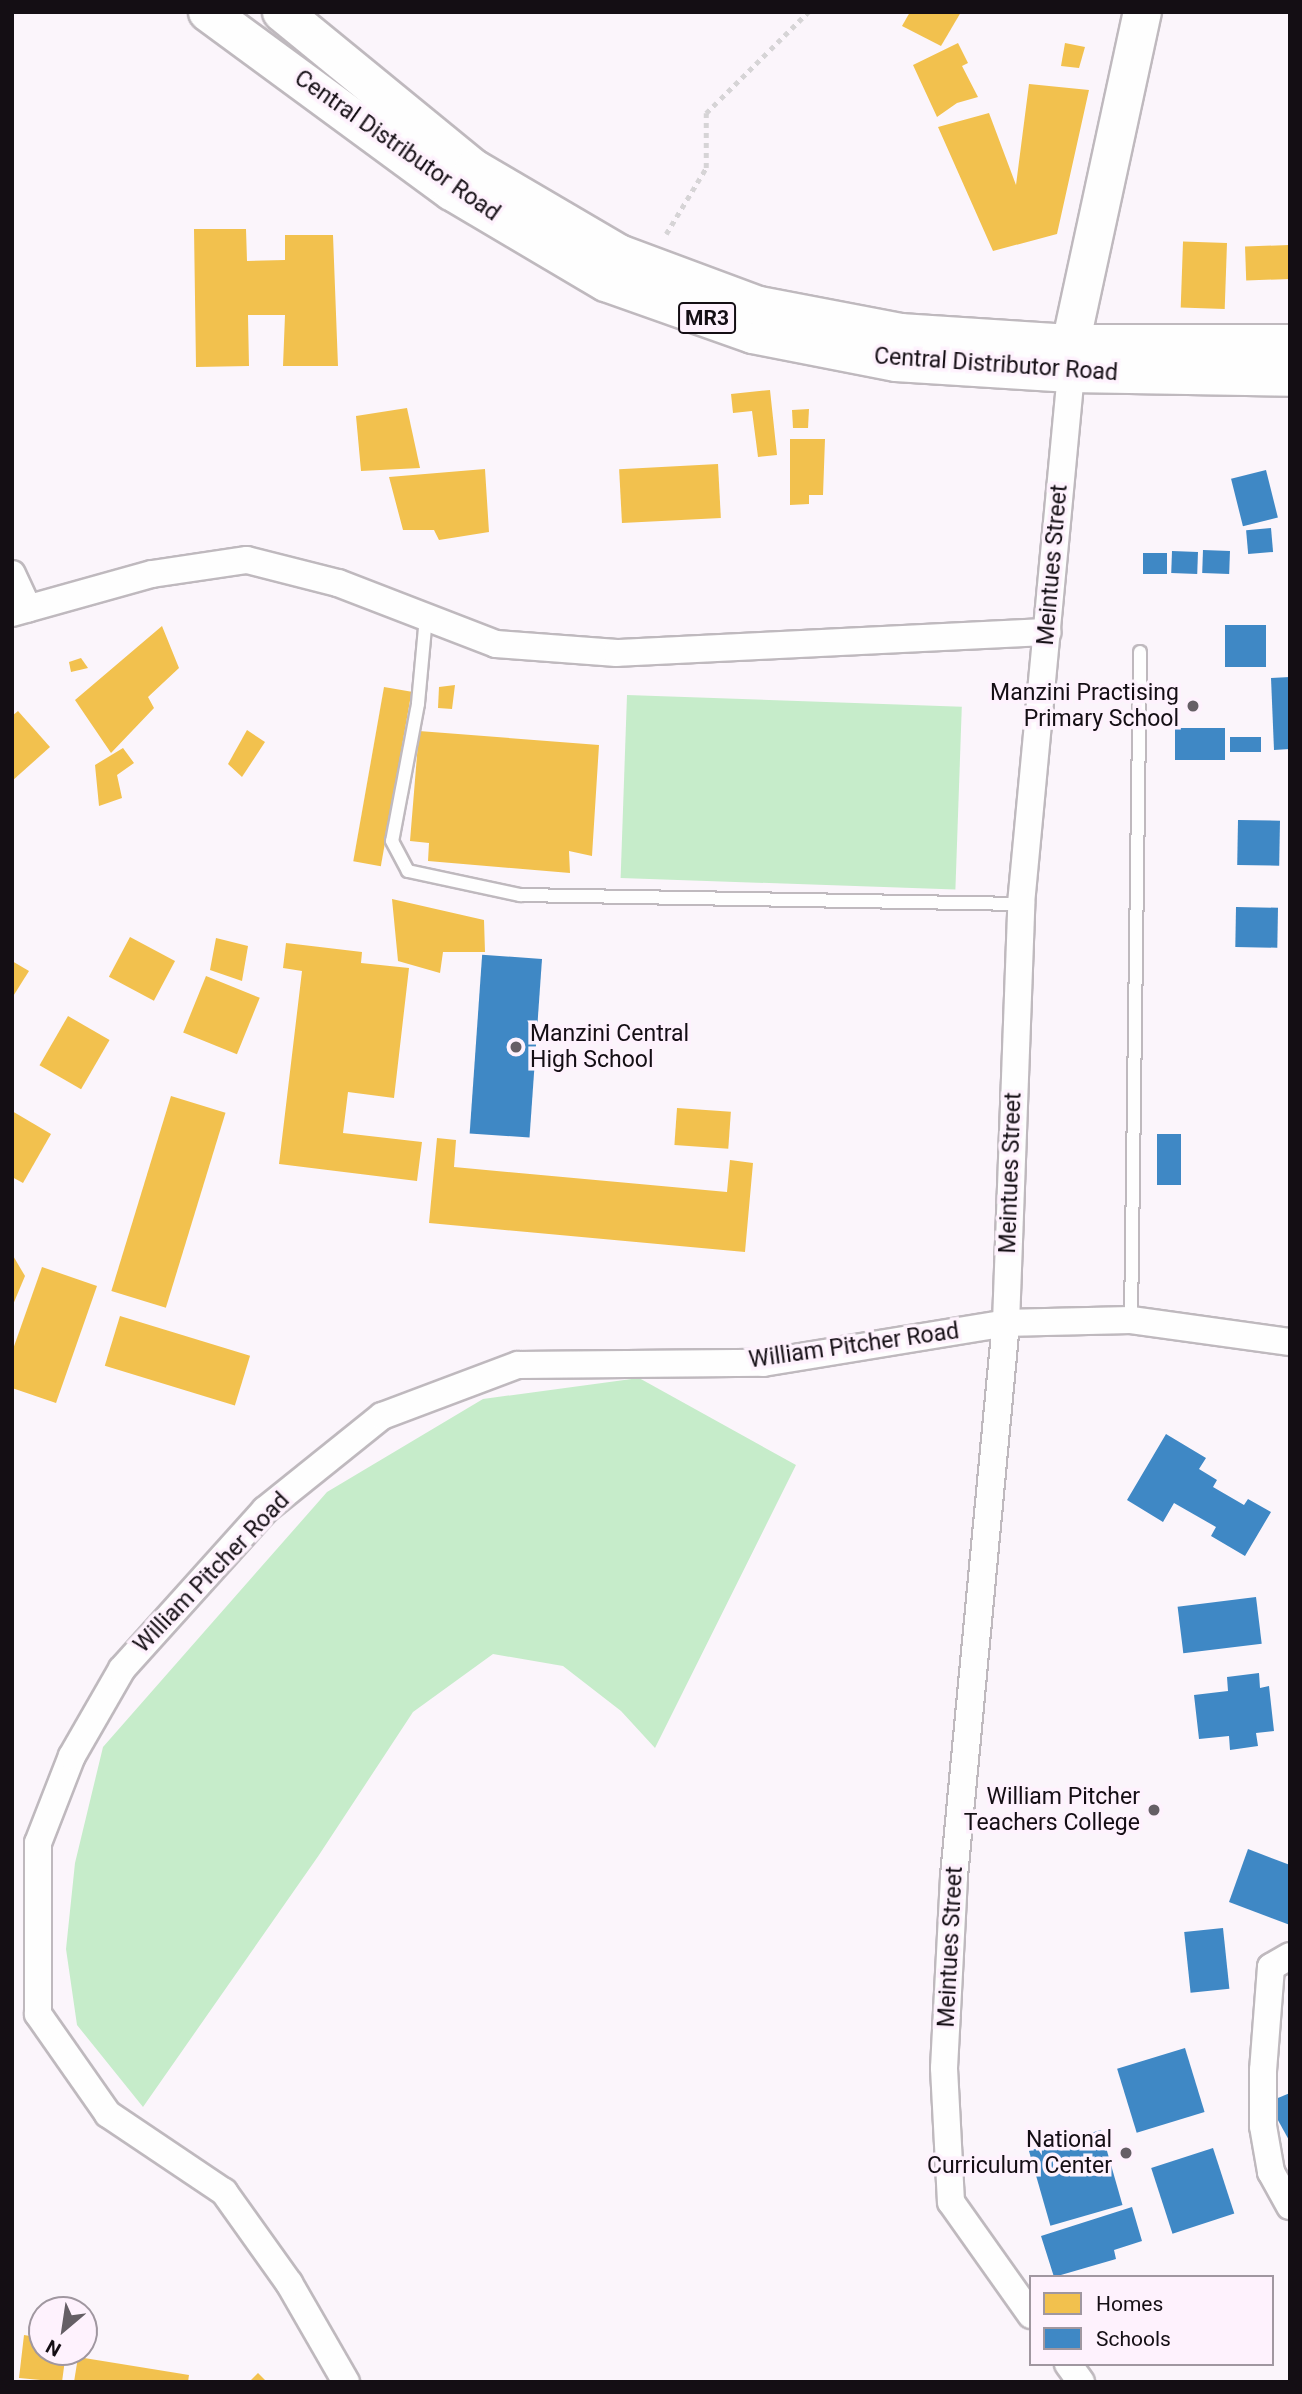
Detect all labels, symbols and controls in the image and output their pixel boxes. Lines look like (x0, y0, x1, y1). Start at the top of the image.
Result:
street label: Central Distributor Road (289, 65, 505, 227)
road number: MR3 (677, 300, 737, 336)
street label: Central Distributor Road (873, 343, 1119, 387)
street label: Meintues Street (1032, 483, 1074, 647)
place label: Manzini Practising Primary School (990, 679, 1179, 733)
marker: Manzini Practising Primary School (1185, 698, 1201, 714)
place label: Manzini Central High School (530, 1020, 689, 1074)
marker: Manzini Central High School (508, 1039, 524, 1055)
street label: Meintues Street (994, 1092, 1028, 1254)
street label: William Pitcher Road (747, 1318, 961, 1374)
street label: William Pitcher Road (128, 1487, 296, 1659)
place label: William Pitcher Teachers College (964, 1783, 1140, 1837)
marker: William Pitcher Teachers College (1146, 1802, 1162, 1818)
street label: Meintues Street (933, 1866, 969, 2028)
place label: National Curriculum Center (927, 2126, 1112, 2180)
marker: National Curriculum Center (1118, 2145, 1134, 2161)
legend (1029, 2275, 1274, 2366)
text: Homes (1096, 2292, 1163, 2316)
north arrow (28, 2296, 98, 2366)
text: Schools (1096, 2327, 1171, 2351)
text: N (42, 2335, 65, 2361)

